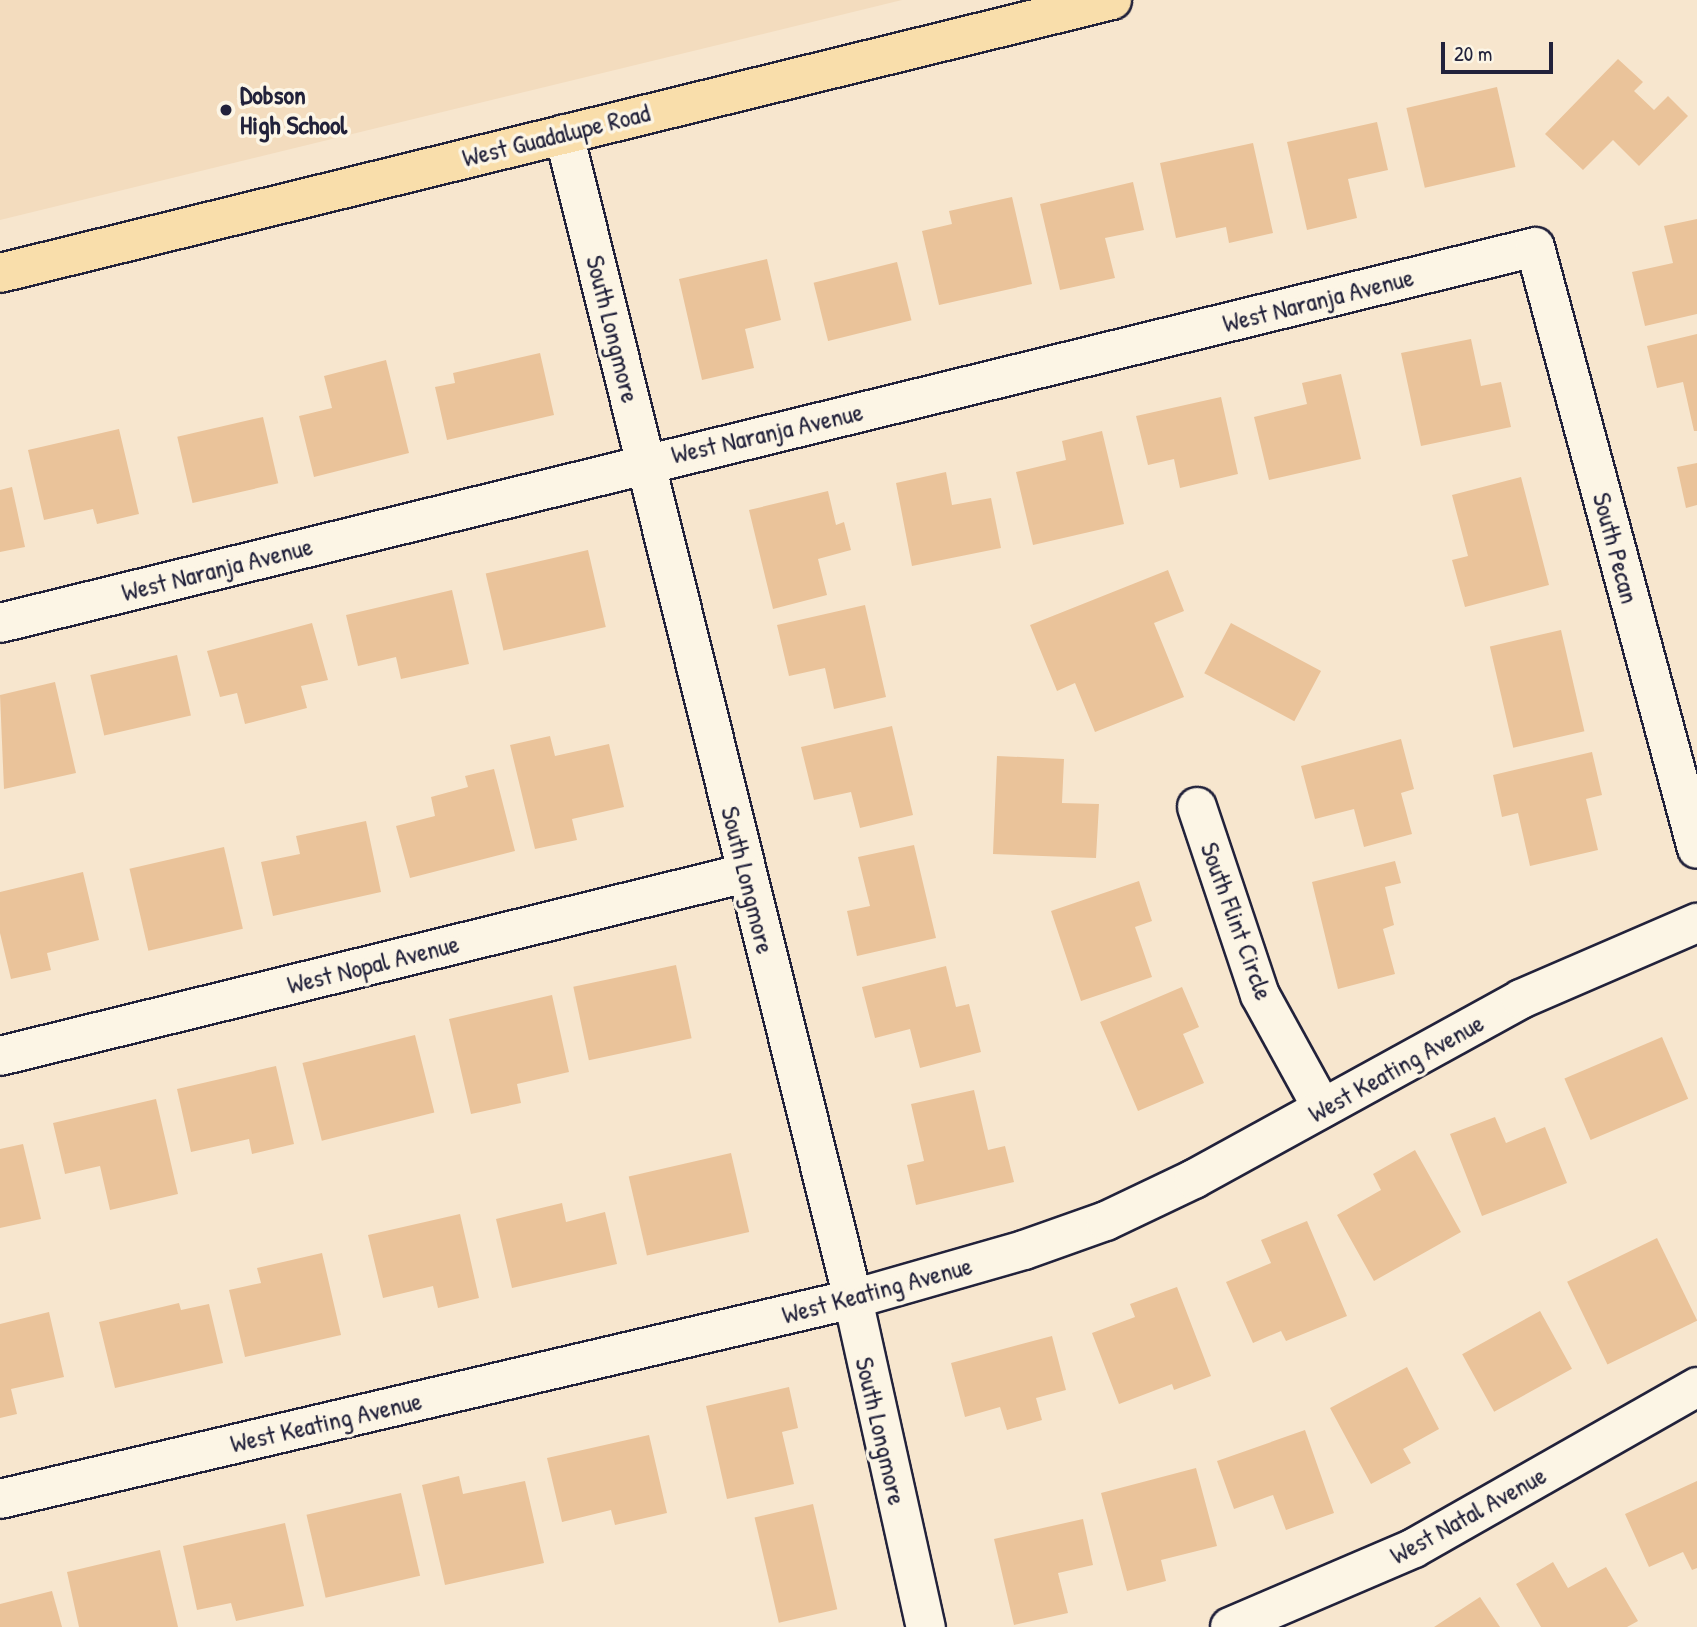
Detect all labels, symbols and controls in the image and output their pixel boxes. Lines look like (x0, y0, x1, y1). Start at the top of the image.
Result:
scale bar (1445, 28, 1557, 72)
text: 20 m (1454, 39, 1492, 68)
place label: Dobson High School (240, 79, 347, 140)
street label: West Guadalupe Road (459, 97, 653, 173)
marker: Dobson High School (218, 102, 234, 118)
street label: South Longmore (580, 252, 646, 406)
street label: West Naranja Avenue (1219, 261, 1417, 339)
street label: West Naranja Avenue (668, 396, 866, 470)
street label: South Pecan (1586, 489, 1646, 607)
street label: West Naranja Avenue (118, 530, 316, 608)
street label: South Longmore (715, 803, 781, 957)
street label: South Flint Circle (1194, 838, 1280, 1004)
street label: West Nopal Avenue (284, 928, 462, 1000)
street label: West Keating Avenue (1303, 1007, 1489, 1129)
street label: West Keating Avenue (779, 1250, 975, 1330)
street label: South Longmore (849, 1354, 913, 1508)
street label: West Keating Avenue (227, 1385, 425, 1459)
street label: West Natal Avenue (1385, 1459, 1551, 1571)

